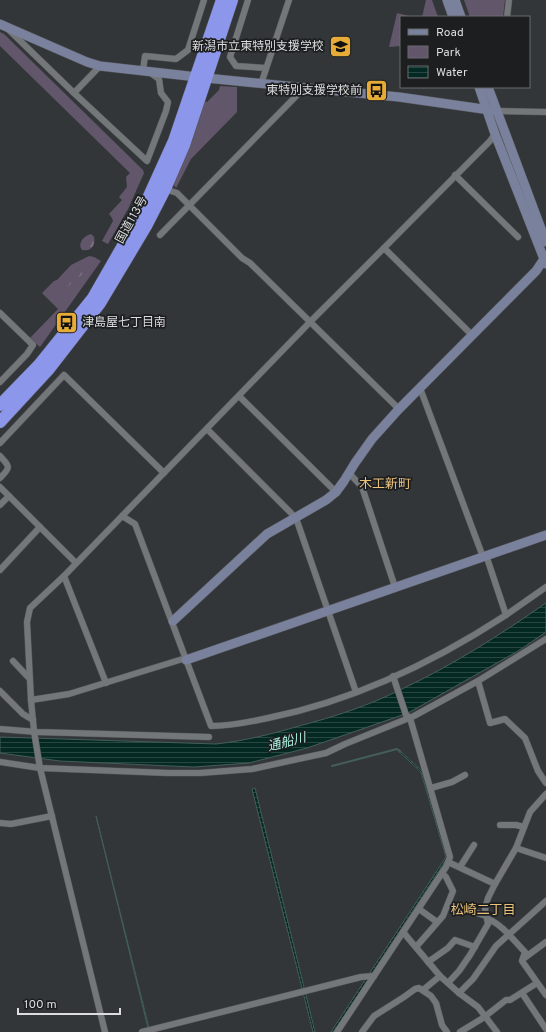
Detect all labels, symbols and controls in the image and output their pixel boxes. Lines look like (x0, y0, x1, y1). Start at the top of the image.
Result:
legend (400, 16, 530, 88)
text: Road (436, 25, 464, 41)
school or university icon: 新潟市立東特別支援学校 (327, 34, 353, 60)
place label: 新潟市立東特別支援学校 (192, 39, 324, 55)
text: Park (436, 45, 461, 61)
text: Water (436, 65, 468, 81)
bus stop icon: 東特別支援学校前 (364, 78, 390, 104)
place label: 東特別支援学校前 (266, 83, 362, 99)
street label: 国道113号 (112, 193, 152, 247)
bus stop icon: 津島屋七丁目南 (53, 310, 79, 336)
place label: 津島屋七丁目南 (82, 315, 166, 331)
district label: 木工新町 (359, 477, 411, 493)
water label: 通船川 (266, 730, 310, 755)
district label: 松崎二丁目 (450, 903, 516, 919)
scale bar (18, 990, 120, 1016)
text: 100 m (24, 997, 57, 1013)

